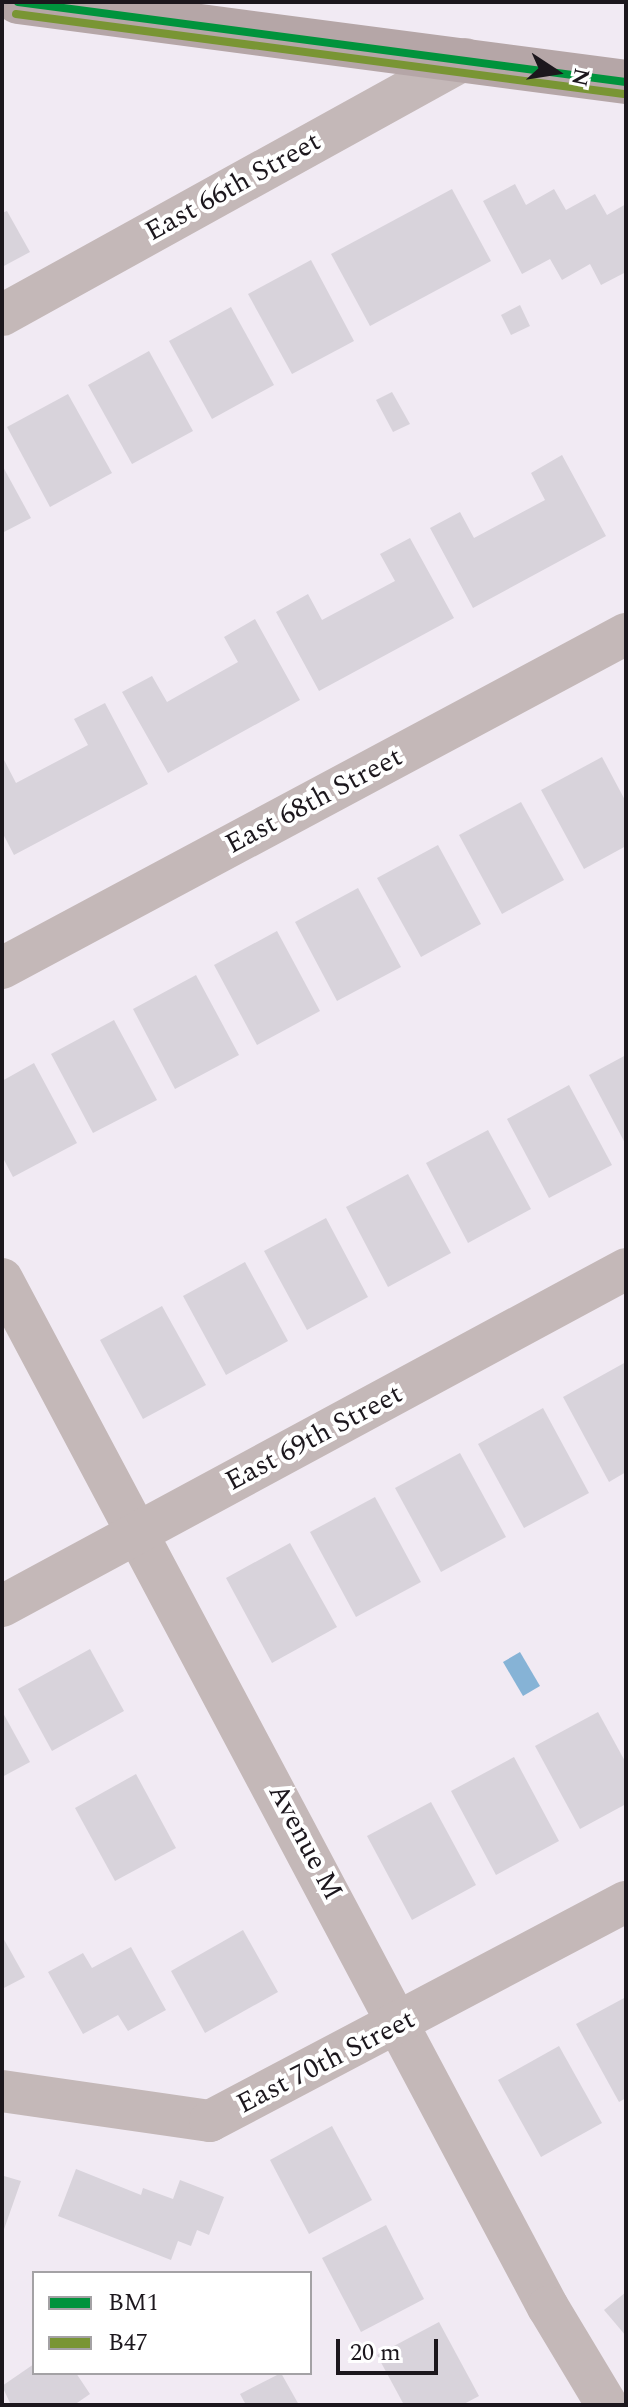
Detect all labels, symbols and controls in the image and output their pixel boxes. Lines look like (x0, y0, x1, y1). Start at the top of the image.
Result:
north arrow (516, 32, 596, 112)
text: N (562, 65, 598, 89)
street label: East 66th Street (139, 125, 327, 249)
street label: East 68th Street (220, 740, 408, 862)
street label: East 69th Street (220, 1377, 408, 1499)
street label: Avenue M (261, 1778, 349, 1906)
street label: East 70th Street (231, 2003, 421, 2121)
legend (32, 2271, 312, 2375)
text: BM1 (108, 2285, 159, 2321)
scale bar (340, 2323, 442, 2373)
text: B47 (108, 2325, 148, 2361)
text: 20 m (350, 2335, 401, 2371)

